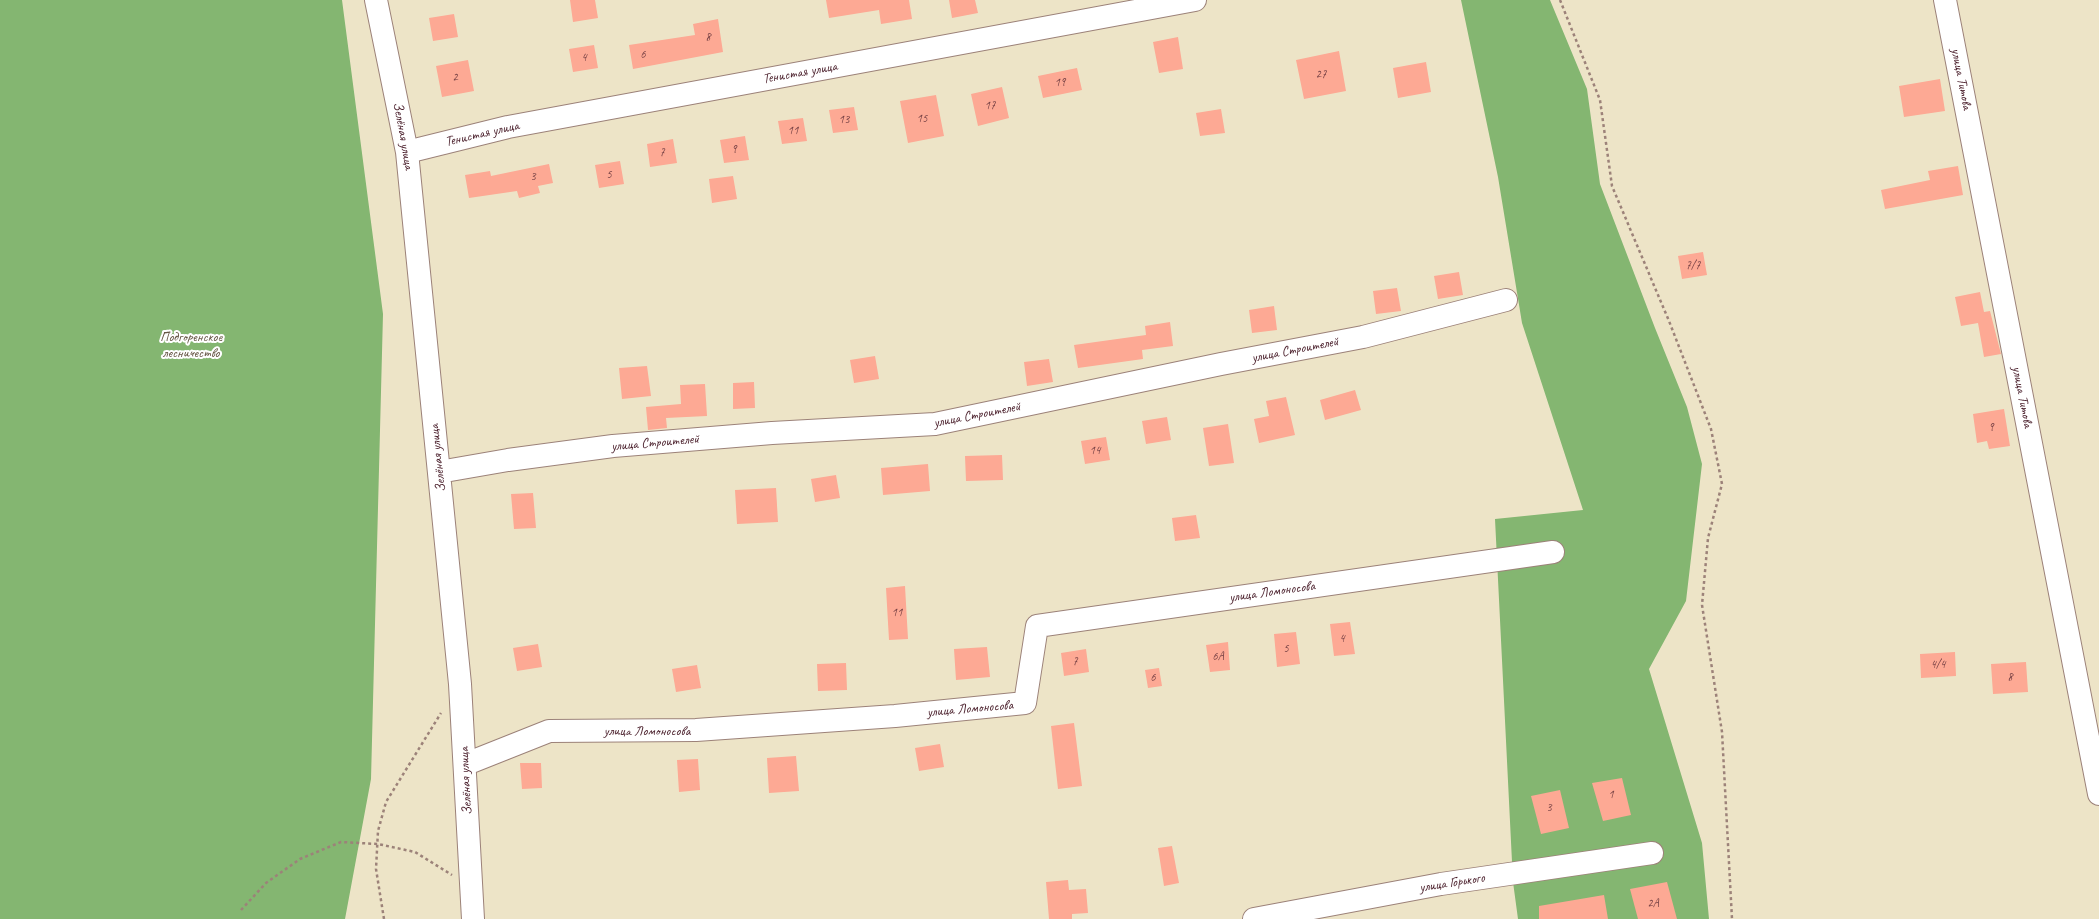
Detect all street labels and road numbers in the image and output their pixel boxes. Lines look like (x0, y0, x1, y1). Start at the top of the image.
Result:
street label: улица Титова (1947, 47, 1975, 111)
street label: Тенистая улица (761, 58, 839, 88)
street label: Зелёная улица (389, 101, 417, 171)
street label: Тенистая улица (443, 117, 521, 151)
street label: улица Строителей (1250, 333, 1340, 367)
street label: улица Титова (2008, 365, 2036, 429)
street label: улица Строителей (932, 398, 1022, 432)
street label: Зелёная улица (426, 423, 450, 493)
street label: улица Строителей (610, 431, 700, 455)
street label: улица Ломоносова (1228, 578, 1316, 606)
street label: улица Ломоносова (926, 697, 1014, 721)
street label: улица Ломоносова (604, 723, 690, 739)
street label: Зелёная улица (456, 747, 476, 815)
street label: улица Горького (1418, 870, 1486, 896)

